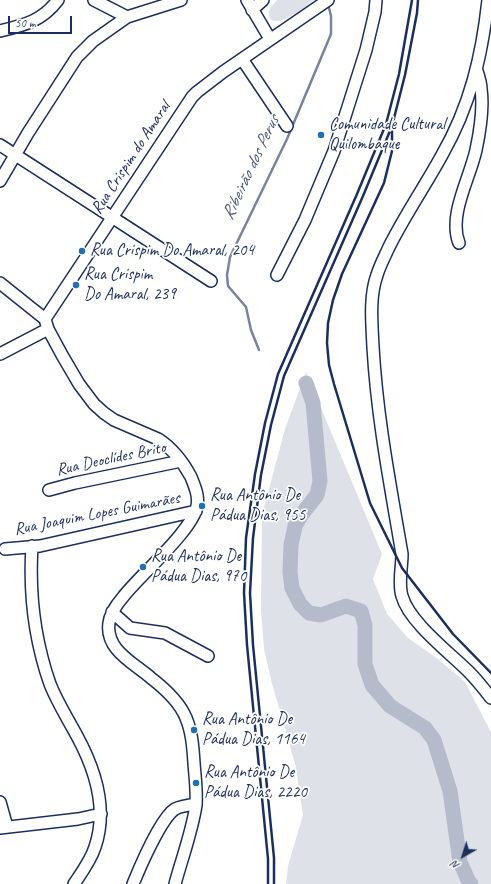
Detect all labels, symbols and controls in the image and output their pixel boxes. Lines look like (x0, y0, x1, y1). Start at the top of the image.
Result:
scale bar (10, 8, 74, 34)
text: 50 m (15, 15, 35, 31)
street label: Rua Crispim do Amaral (87, 98, 175, 218)
water label: Ribeirão dos Perus (218, 113, 284, 223)
place label: Comunidade Cultural Quilombaque (329, 115, 445, 155)
marker: Comunidade Cultural Quilombaque (316, 130, 326, 140)
place label: Rua Crispim Do Amaral, 204 (90, 241, 254, 261)
marker: Rua Crispim Do Amaral, 204 (77, 246, 87, 256)
place label: Rua Crispim Do Amaral, 239 (84, 265, 176, 305)
marker: Rua Crispim Do Amaral, 239 (71, 280, 81, 290)
street label: Rua Deoclídes Brito (54, 437, 168, 481)
place label: Rua Antônio De Pádua Dias, 955 (210, 486, 305, 526)
street label: Rua Joaquim Lopes Guimarães (12, 488, 182, 540)
marker: Rua Antônio De Pádua Dias, 955 (197, 501, 207, 511)
place label: Rua Antônio De Pádua Dias, 970 (151, 547, 246, 587)
marker: Rua Antônio De Pádua Dias, 970 (138, 562, 148, 572)
place label: Rua Antônio De Pádua Dias, 1164 (202, 710, 305, 750)
marker: Rua Antônio De Pádua Dias, 1164 (189, 725, 199, 735)
place label: Rua Antônio De Pádua Dias, 2220 (204, 763, 307, 803)
marker: Rua Antônio De Pádua Dias, 2220 (191, 778, 201, 788)
north arrow (443, 836, 483, 876)
text: N (448, 858, 463, 873)

